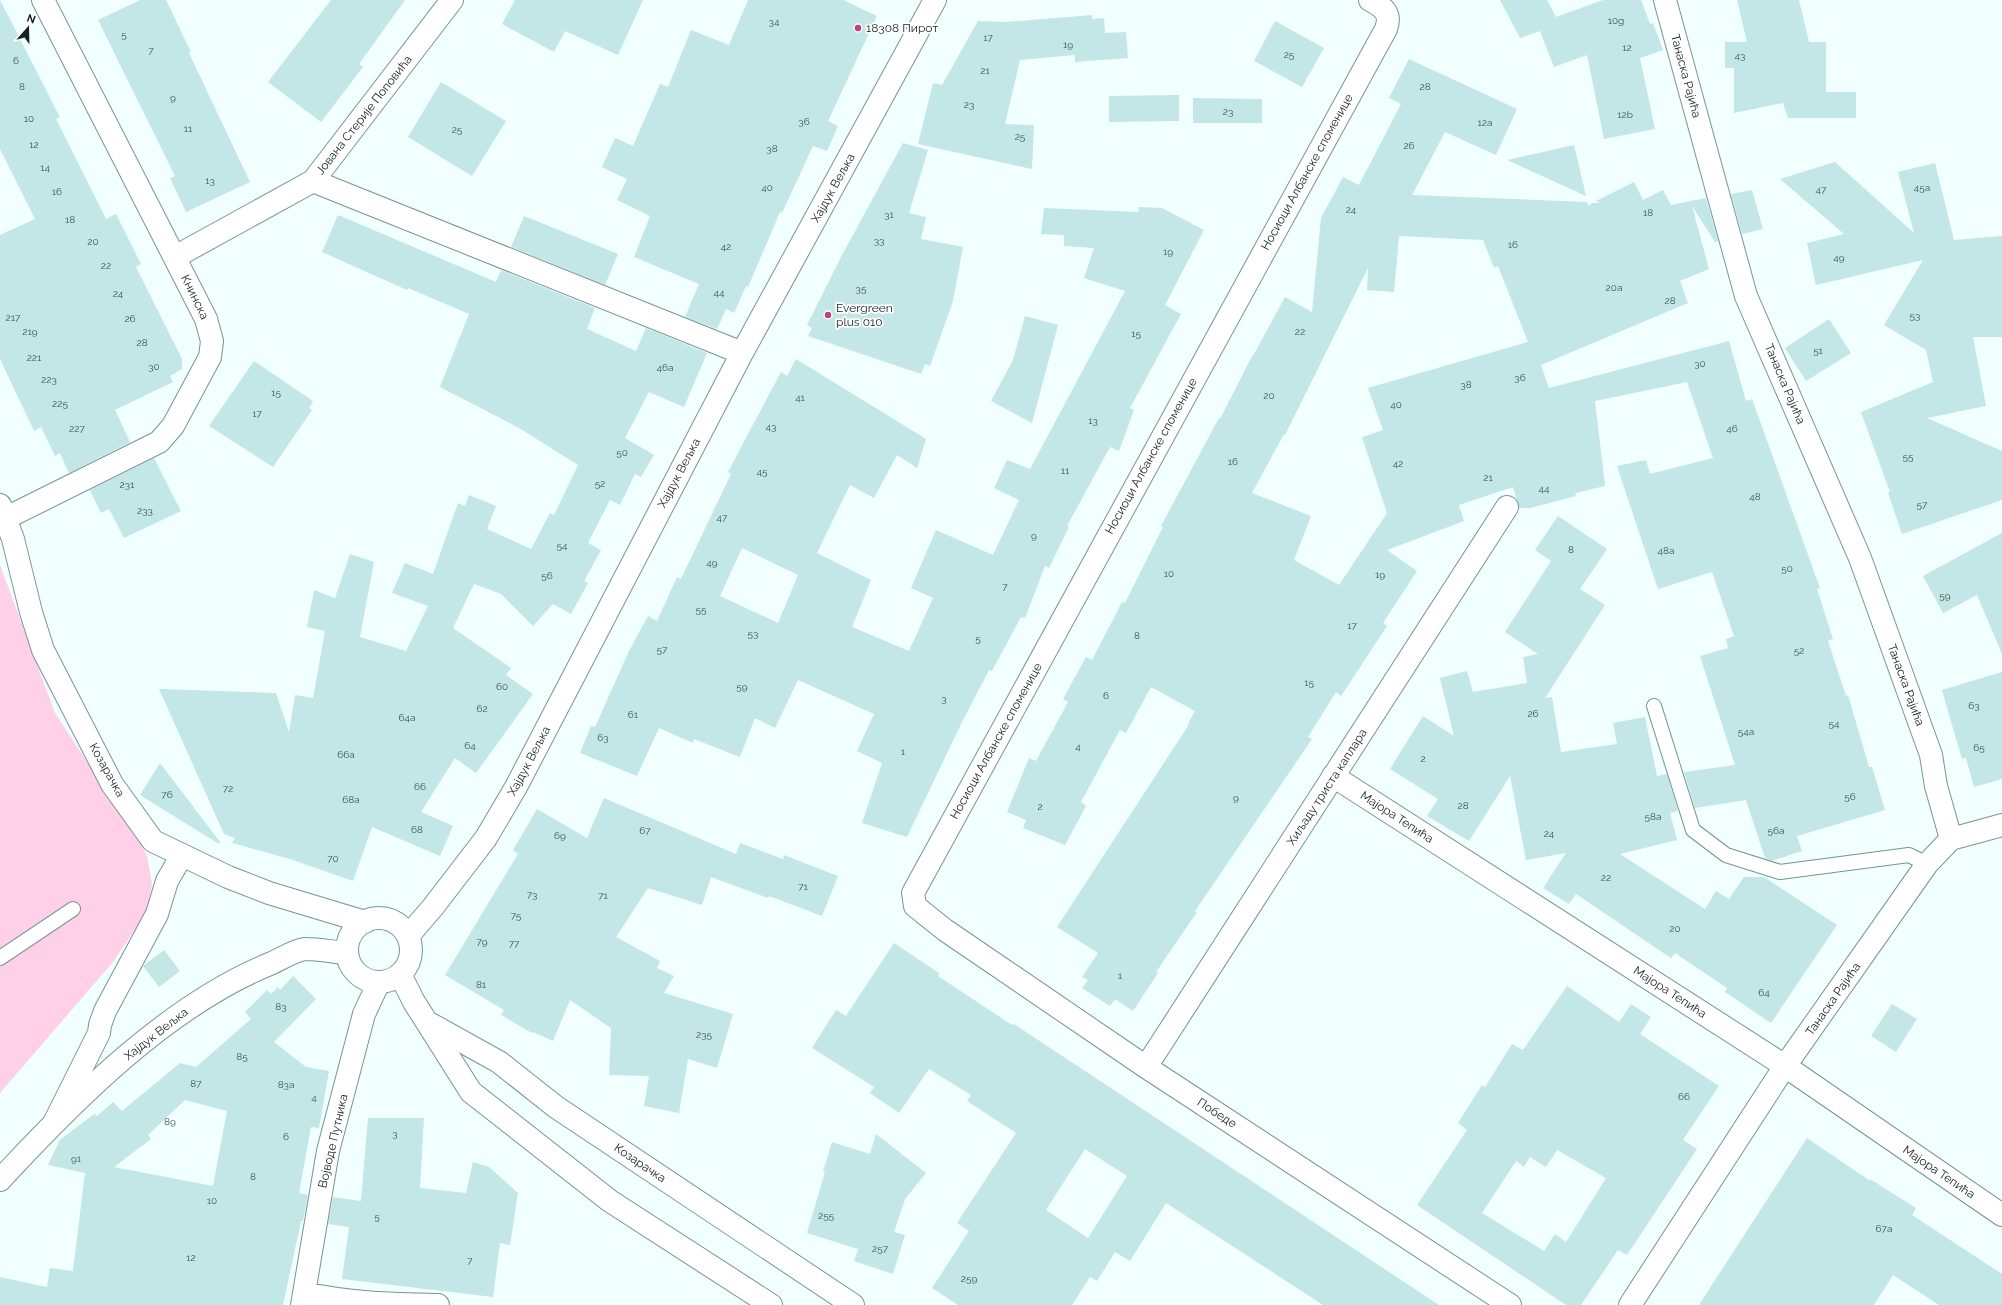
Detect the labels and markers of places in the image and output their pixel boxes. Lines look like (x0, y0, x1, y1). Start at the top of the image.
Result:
place label: 18308 Пирот (866, 21, 938, 35)
marker: 18308 Пирот (853, 23, 863, 33)
place label: Evergreen plus 010 (836, 301, 893, 329)
marker: Evergreen plus 010 (823, 310, 833, 320)

